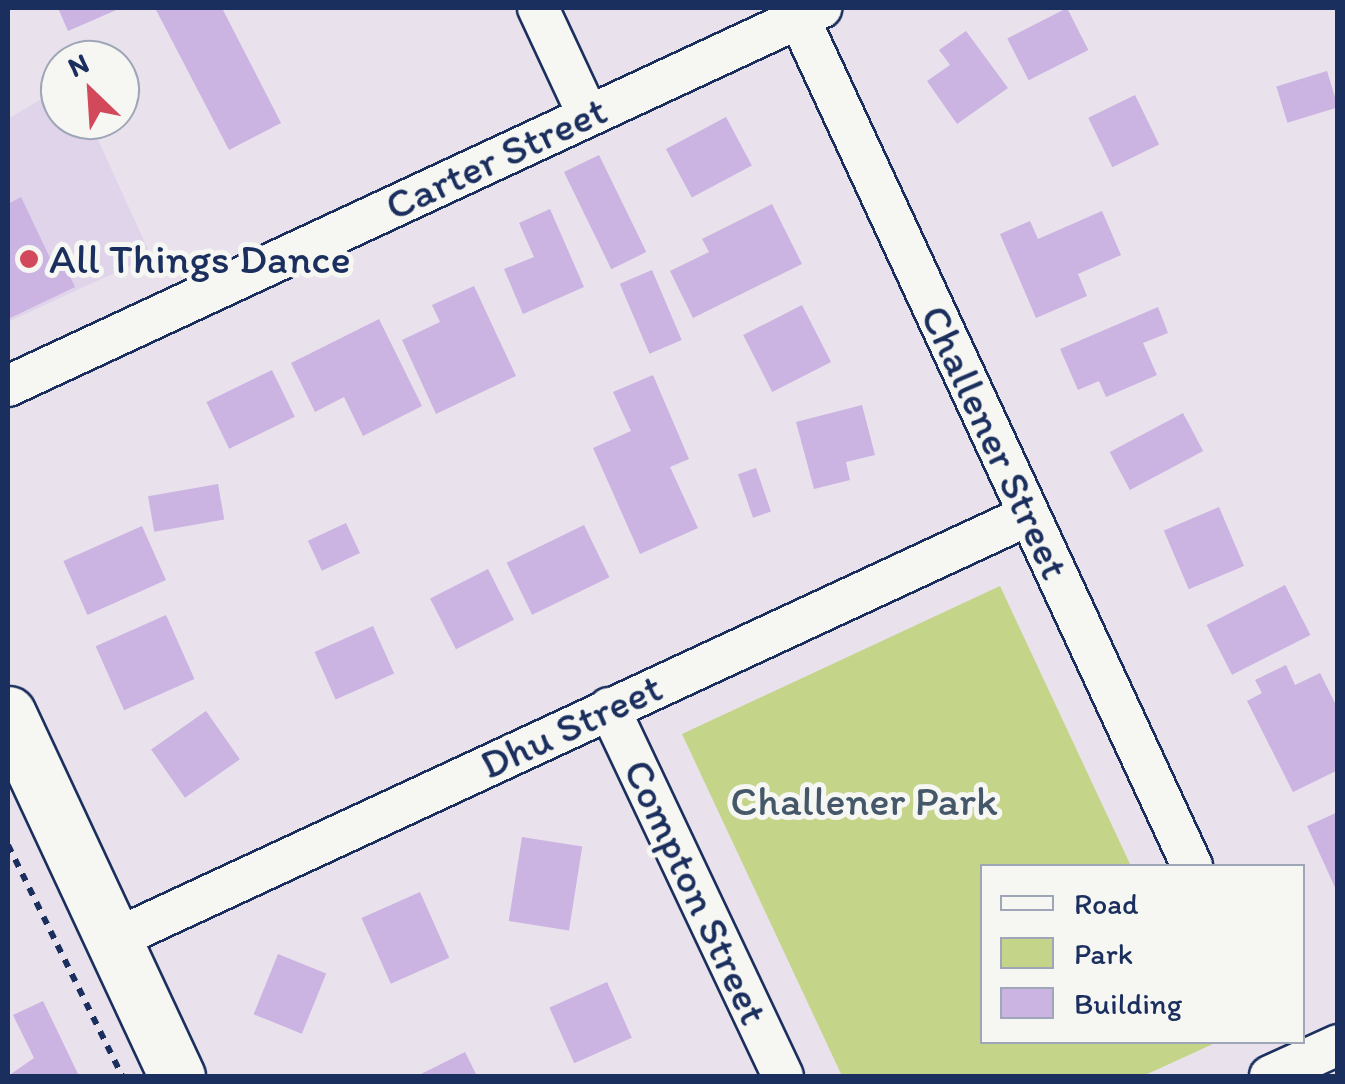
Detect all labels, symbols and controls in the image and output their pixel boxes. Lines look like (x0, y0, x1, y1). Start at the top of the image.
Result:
north arrow (40, 40, 140, 140)
text: N (62, 45, 94, 84)
street label: Carter Street (377, 85, 615, 231)
place label: All Things Dance (49, 234, 351, 284)
marker: All Things Dance (18, 248, 40, 270)
street label: Challener Street (910, 297, 1080, 587)
street label: Dhu Street (472, 662, 670, 790)
street label: Compton Street (613, 752, 779, 1032)
park label: Challener Park (730, 776, 998, 826)
legend (980, 864, 1305, 1044)
text: Road (1074, 885, 1139, 922)
text: Park (1074, 935, 1133, 972)
text: Building (1074, 985, 1182, 1022)

